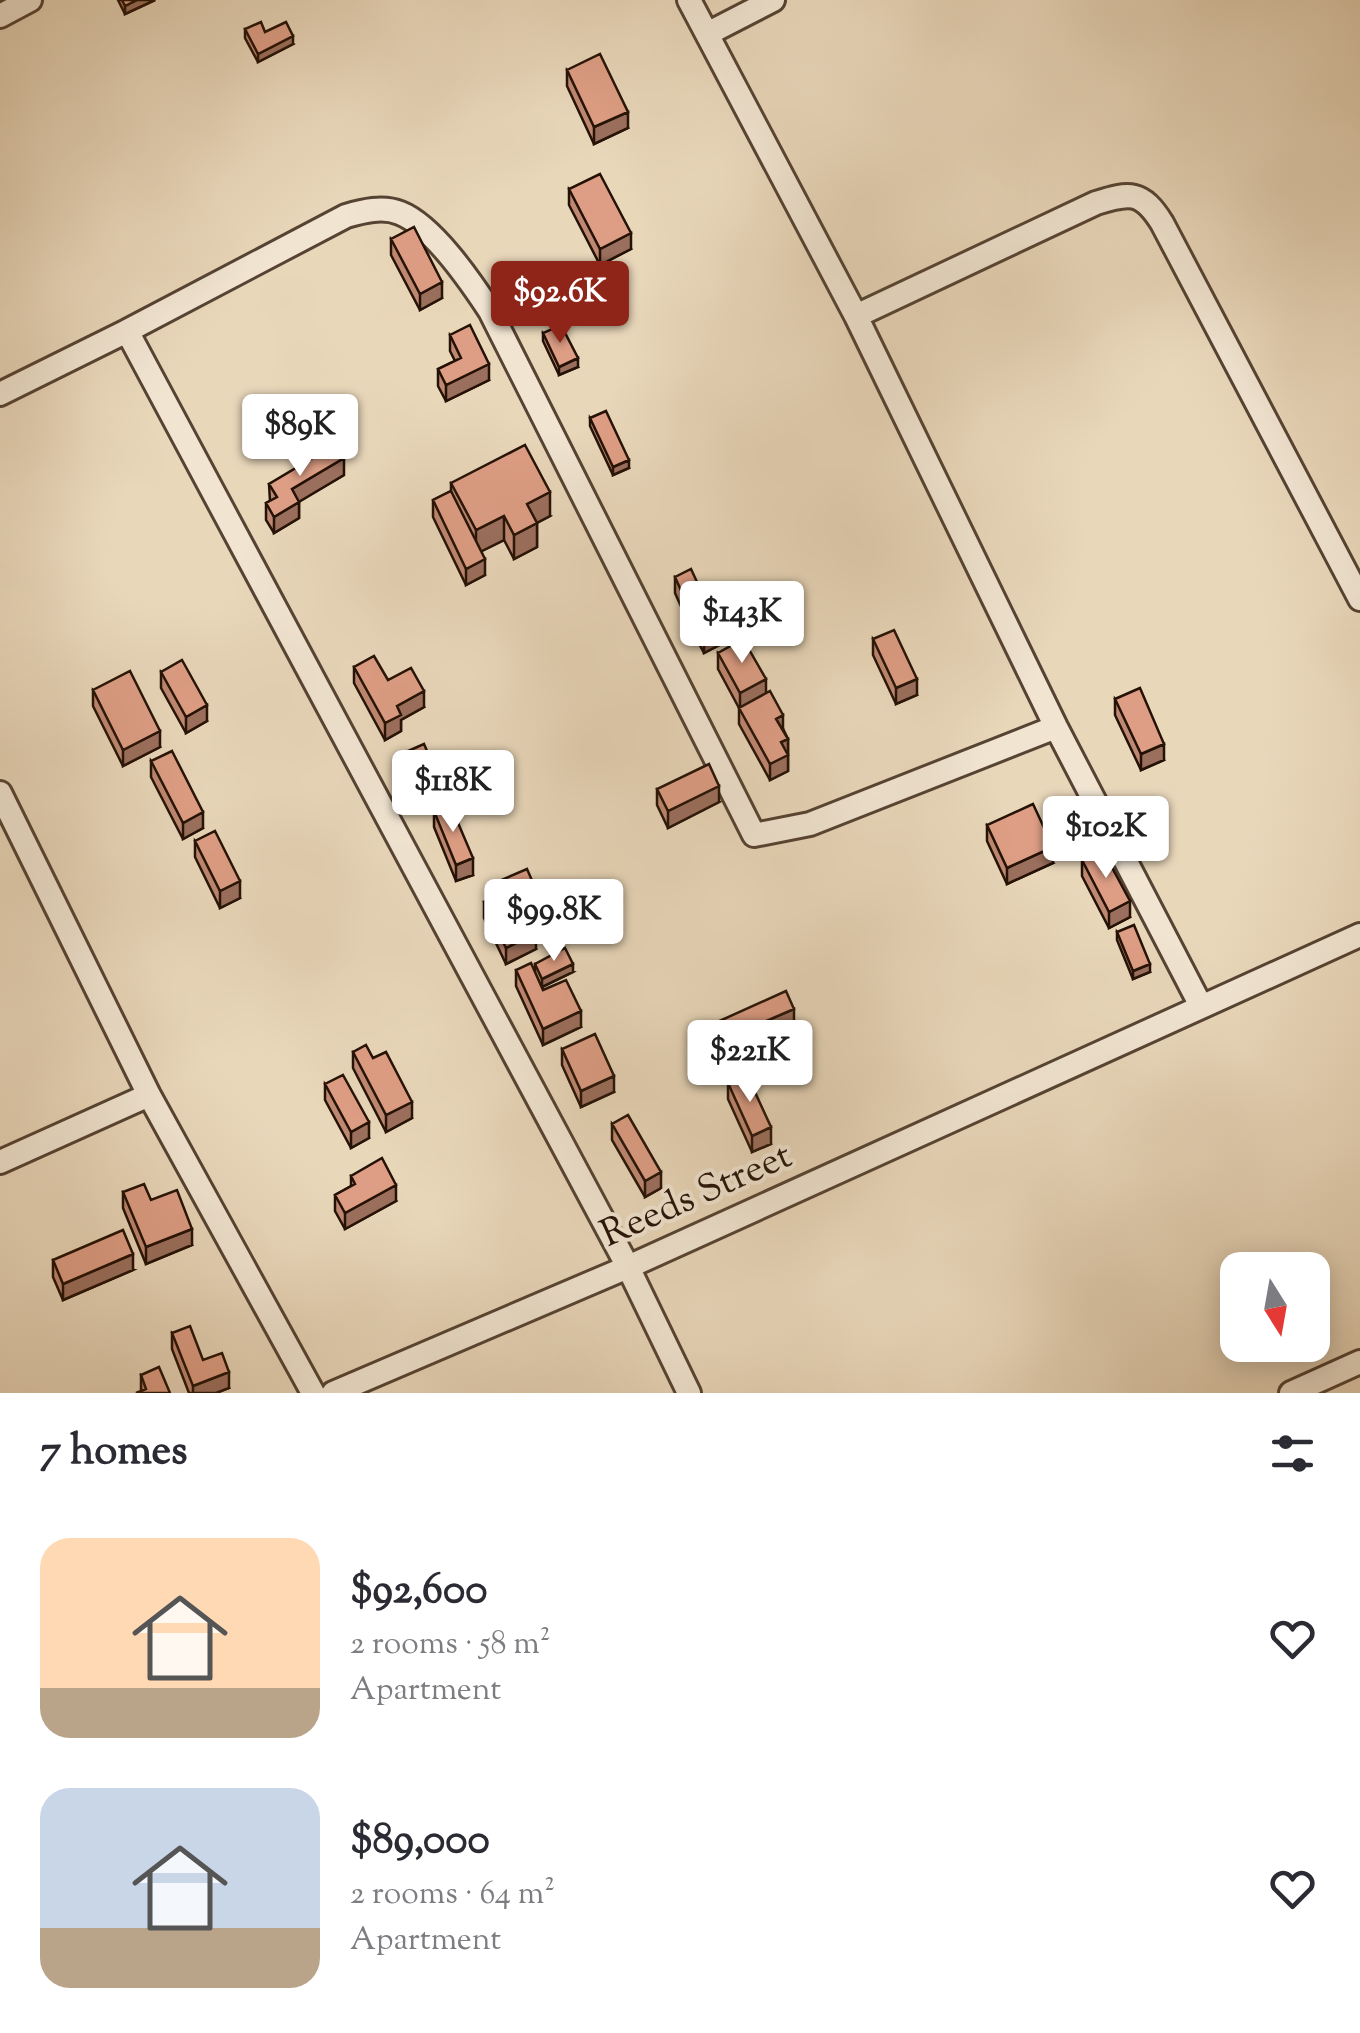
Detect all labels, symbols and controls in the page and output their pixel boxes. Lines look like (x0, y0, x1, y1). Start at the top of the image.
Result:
pin: $92.6K (479, 261, 641, 346)
text: $92.6K (513, 270, 607, 316)
pin: $89K (241, 394, 359, 479)
text: $89K (264, 403, 336, 449)
pin: $143K (672, 581, 812, 666)
text: $143K (702, 590, 782, 636)
pin: $118K (383, 750, 523, 835)
text: $118K (414, 759, 492, 805)
pin: $102K (1036, 796, 1176, 881)
text: $102K (1065, 805, 1147, 851)
pin: $99.8K (473, 879, 635, 964)
text: $99.8K (506, 888, 602, 934)
pin: $221K (680, 1020, 820, 1105)
text: $221K (709, 1029, 791, 1075)
street label: Reeds Street (593, 1131, 801, 1263)
north arrow (1220, 1252, 1330, 1362)
map controls (1220, 1252, 1330, 1362)
text: 7 homes (40, 1423, 188, 1483)
icon: filters (1265, 1426, 1320, 1481)
text: $92,600 (350, 1562, 487, 1622)
icon: home (120, 1578, 240, 1698)
icon: heart (1265, 1611, 1320, 1666)
text: 2 rooms · 58 m² (350, 1622, 551, 1668)
text: Apartment (350, 1668, 501, 1714)
text: $89,000 (350, 1812, 490, 1872)
icon: home (120, 1828, 240, 1948)
icon: heart (1265, 1861, 1320, 1916)
text: 2 rooms · 64 m² (350, 1872, 555, 1918)
text: Apartment (350, 1918, 501, 1964)

